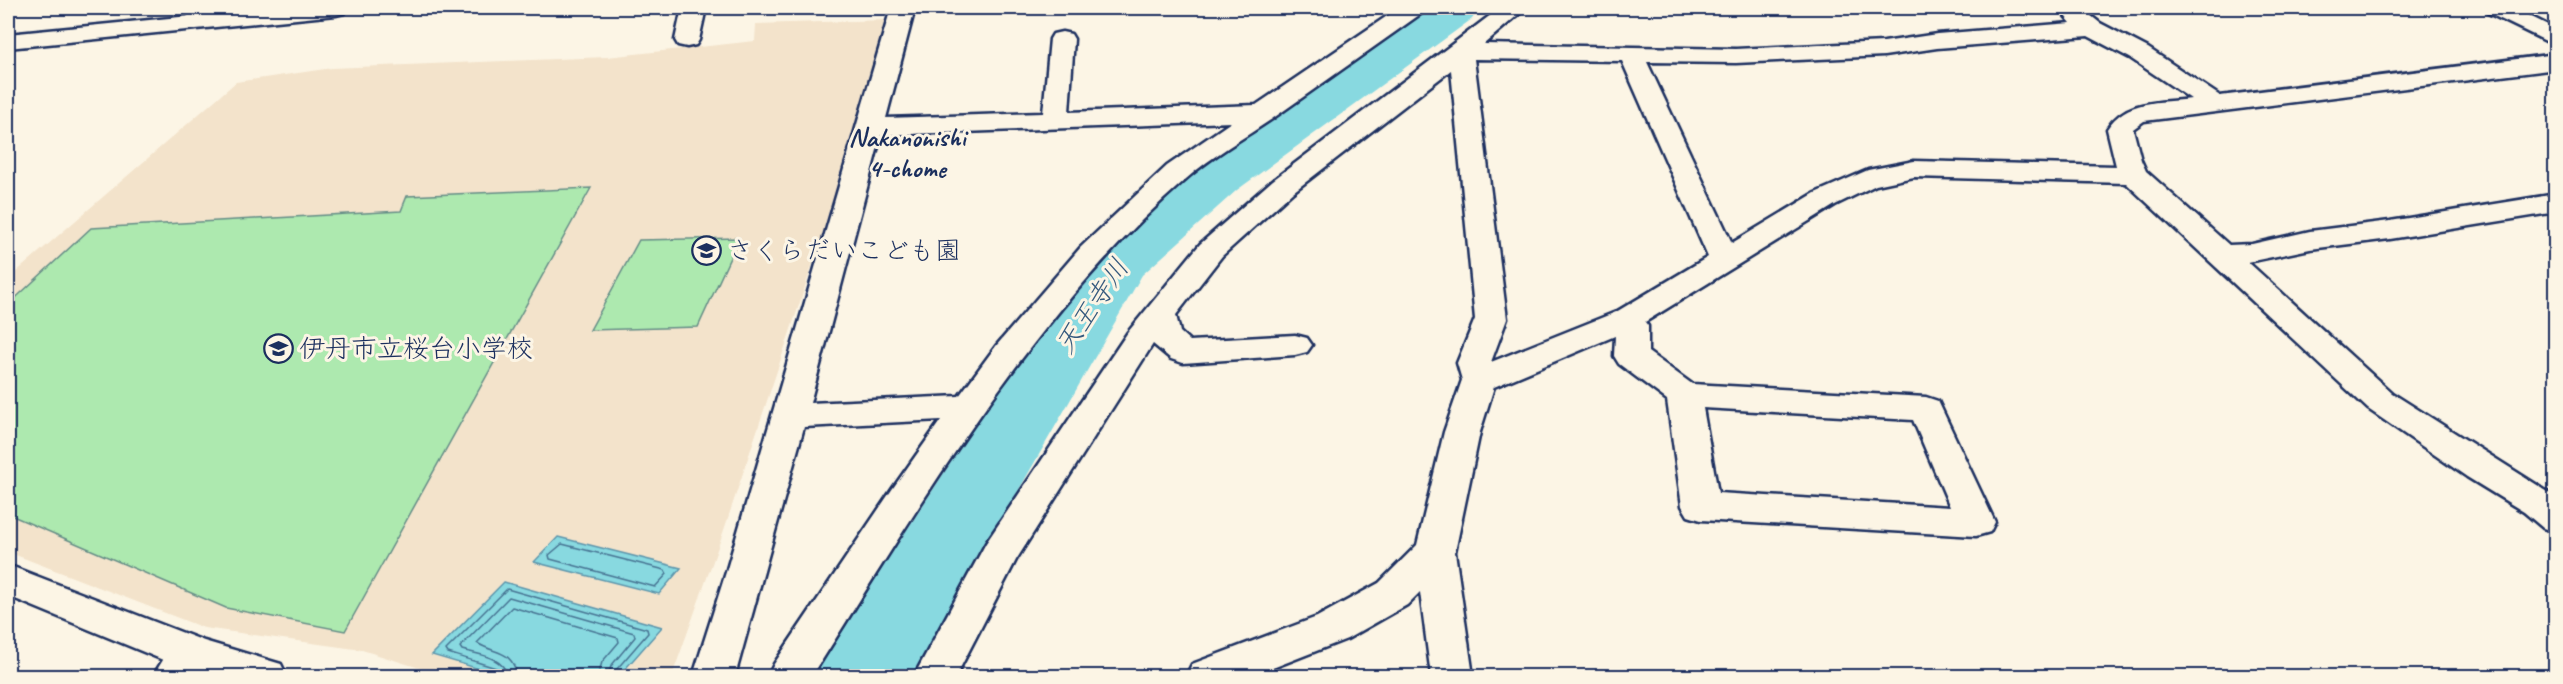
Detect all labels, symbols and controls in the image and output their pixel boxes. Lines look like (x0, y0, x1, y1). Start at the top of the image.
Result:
district label: Nakanonishi 4-chome (848, 120, 969, 185)
school or university icon: さくらだいこども園 (690, 234, 722, 266)
place label: さくらだいこども園 (727, 234, 961, 267)
water label: 天王寺川 (1048, 252, 1136, 360)
school or university icon: 伊丹市立桜台小学校 (262, 332, 294, 364)
place label: 伊丹市立桜台小学校 (299, 332, 533, 365)

